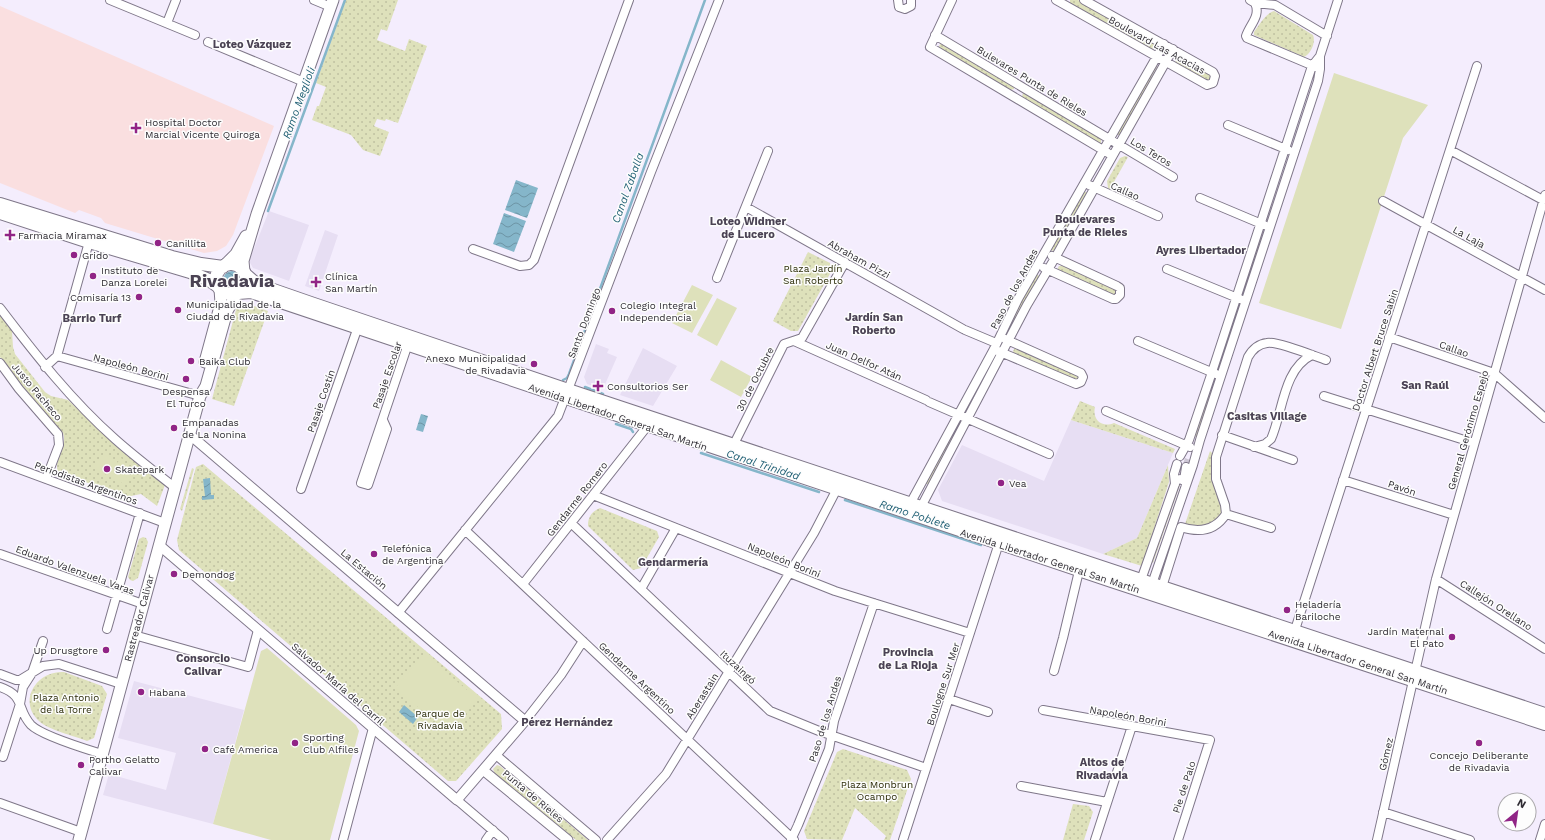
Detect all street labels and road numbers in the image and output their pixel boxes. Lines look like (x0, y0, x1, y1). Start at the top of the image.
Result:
street label: Boulevard Las Acacias (1107, 14, 1207, 76)
street label: Bulevares Punta de Rieles (975, 44, 1089, 118)
street label: Los Teros (1128, 135, 1174, 169)
street label: Callao (1109, 180, 1141, 202)
street label: La Laja (1451, 224, 1487, 250)
street label: Abraham Pizzi (826, 237, 892, 281)
street label: Paso de los Andes (988, 247, 1040, 331)
street label: Santo Domingo (565, 286, 603, 360)
street label: Doctor Albert Bruce Sabin (1350, 288, 1400, 412)
street label: Juan Delfor Atán (824, 339, 904, 383)
street label: Callao (1438, 339, 1470, 359)
street label: Pasaje Escolar (370, 340, 404, 410)
street label: 30 de Octubre (734, 345, 776, 413)
street label: Napoleón Borini (92, 352, 170, 382)
street label: Justo Pacheco (10, 361, 64, 423)
street label: Pasaje Costín (305, 368, 337, 434)
street label: General Gerónimo Espejo (1446, 369, 1490, 491)
street label: Avenida Libertador General San Martín (527, 381, 709, 453)
street label: Periodistas Argentinos (33, 459, 139, 507)
street label: Gendarme Romero (544, 460, 610, 538)
street label: Pavón (1387, 478, 1417, 498)
street label: Avenida Libertador General San Martín (959, 527, 1141, 595)
street label: Napoleón Borini (746, 540, 822, 580)
street label: Eduardo Valenzuela Varas (14, 543, 136, 597)
street label: La Estación (339, 547, 389, 591)
street label: Rastreador Calivar (122, 573, 156, 663)
street label: Callejón Orellano (1458, 578, 1534, 632)
street label: Avenida Libertador General San Martín (1267, 628, 1449, 696)
street label: Gendarme Argentino (597, 640, 677, 716)
street label: Salvador María del Carril (289, 641, 387, 727)
street label: Boulogne Sur Mer (924, 641, 962, 727)
street label: Ituzaingó (718, 648, 758, 686)
street label: Aberastain (683, 671, 721, 721)
street label: Paso de los Andes (807, 675, 843, 763)
street label: Napoleón Borini (1089, 704, 1167, 728)
street label: Gómez (1377, 736, 1395, 772)
street label: Pie de Palo (1170, 760, 1198, 814)
street label: Punta de Rieles (500, 767, 566, 825)

